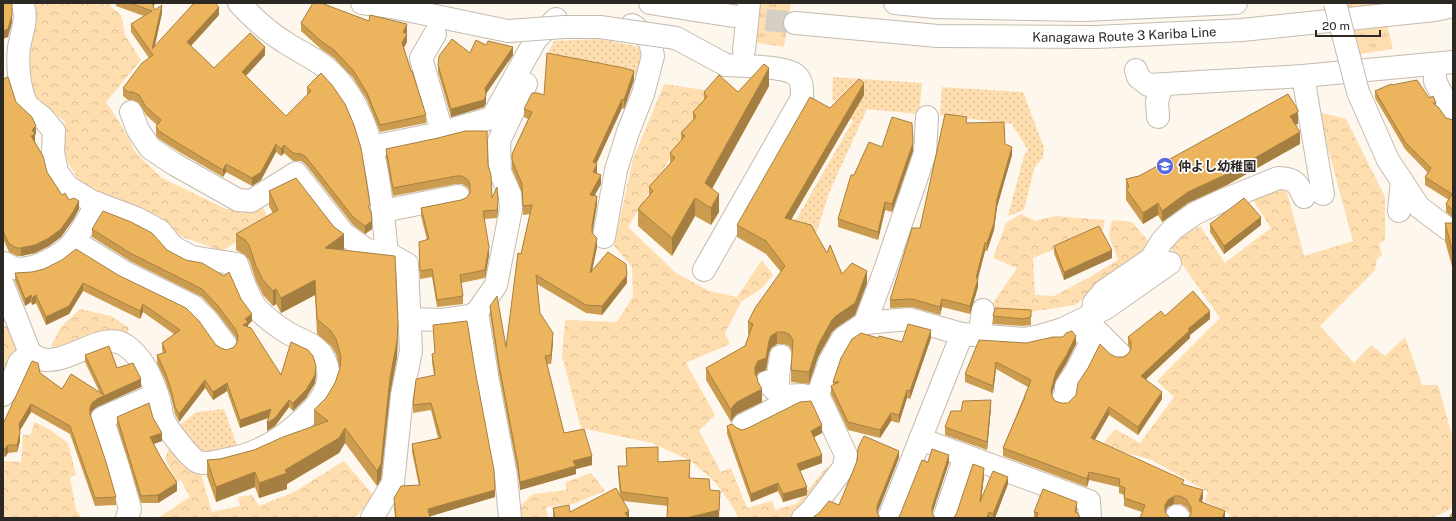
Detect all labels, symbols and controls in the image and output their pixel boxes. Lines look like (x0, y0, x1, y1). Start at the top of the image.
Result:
scale bar (1316, 12, 1380, 38)
text: 20 m (1322, 19, 1350, 33)
street label: Kanagawa Route 3 Kariba Line (1032, 24, 1217, 45)
school or university icon: 仲よし幼稚園 (1155, 156, 1175, 176)
place label: 仲よし幼稚園 (1178, 159, 1256, 174)

